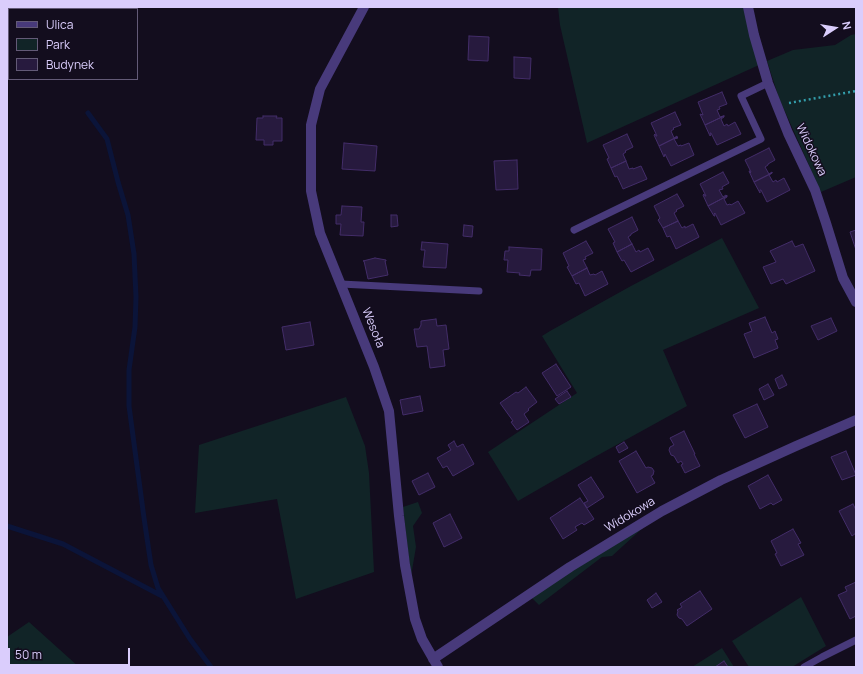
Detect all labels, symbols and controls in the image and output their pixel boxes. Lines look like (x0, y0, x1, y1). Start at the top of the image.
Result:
legend (8, 8, 138, 80)
north arrow (815, 8, 855, 48)
text: Ulica (46, 16, 73, 33)
text: N (839, 20, 855, 31)
text: Park (46, 36, 70, 53)
text: Budynek (46, 56, 94, 73)
street label: Widokowa (793, 121, 829, 179)
street label: Wesoła (358, 306, 388, 350)
street label: Widokowa (602, 494, 658, 536)
scale bar (10, 640, 132, 666)
text: 50 m (15, 646, 42, 663)

